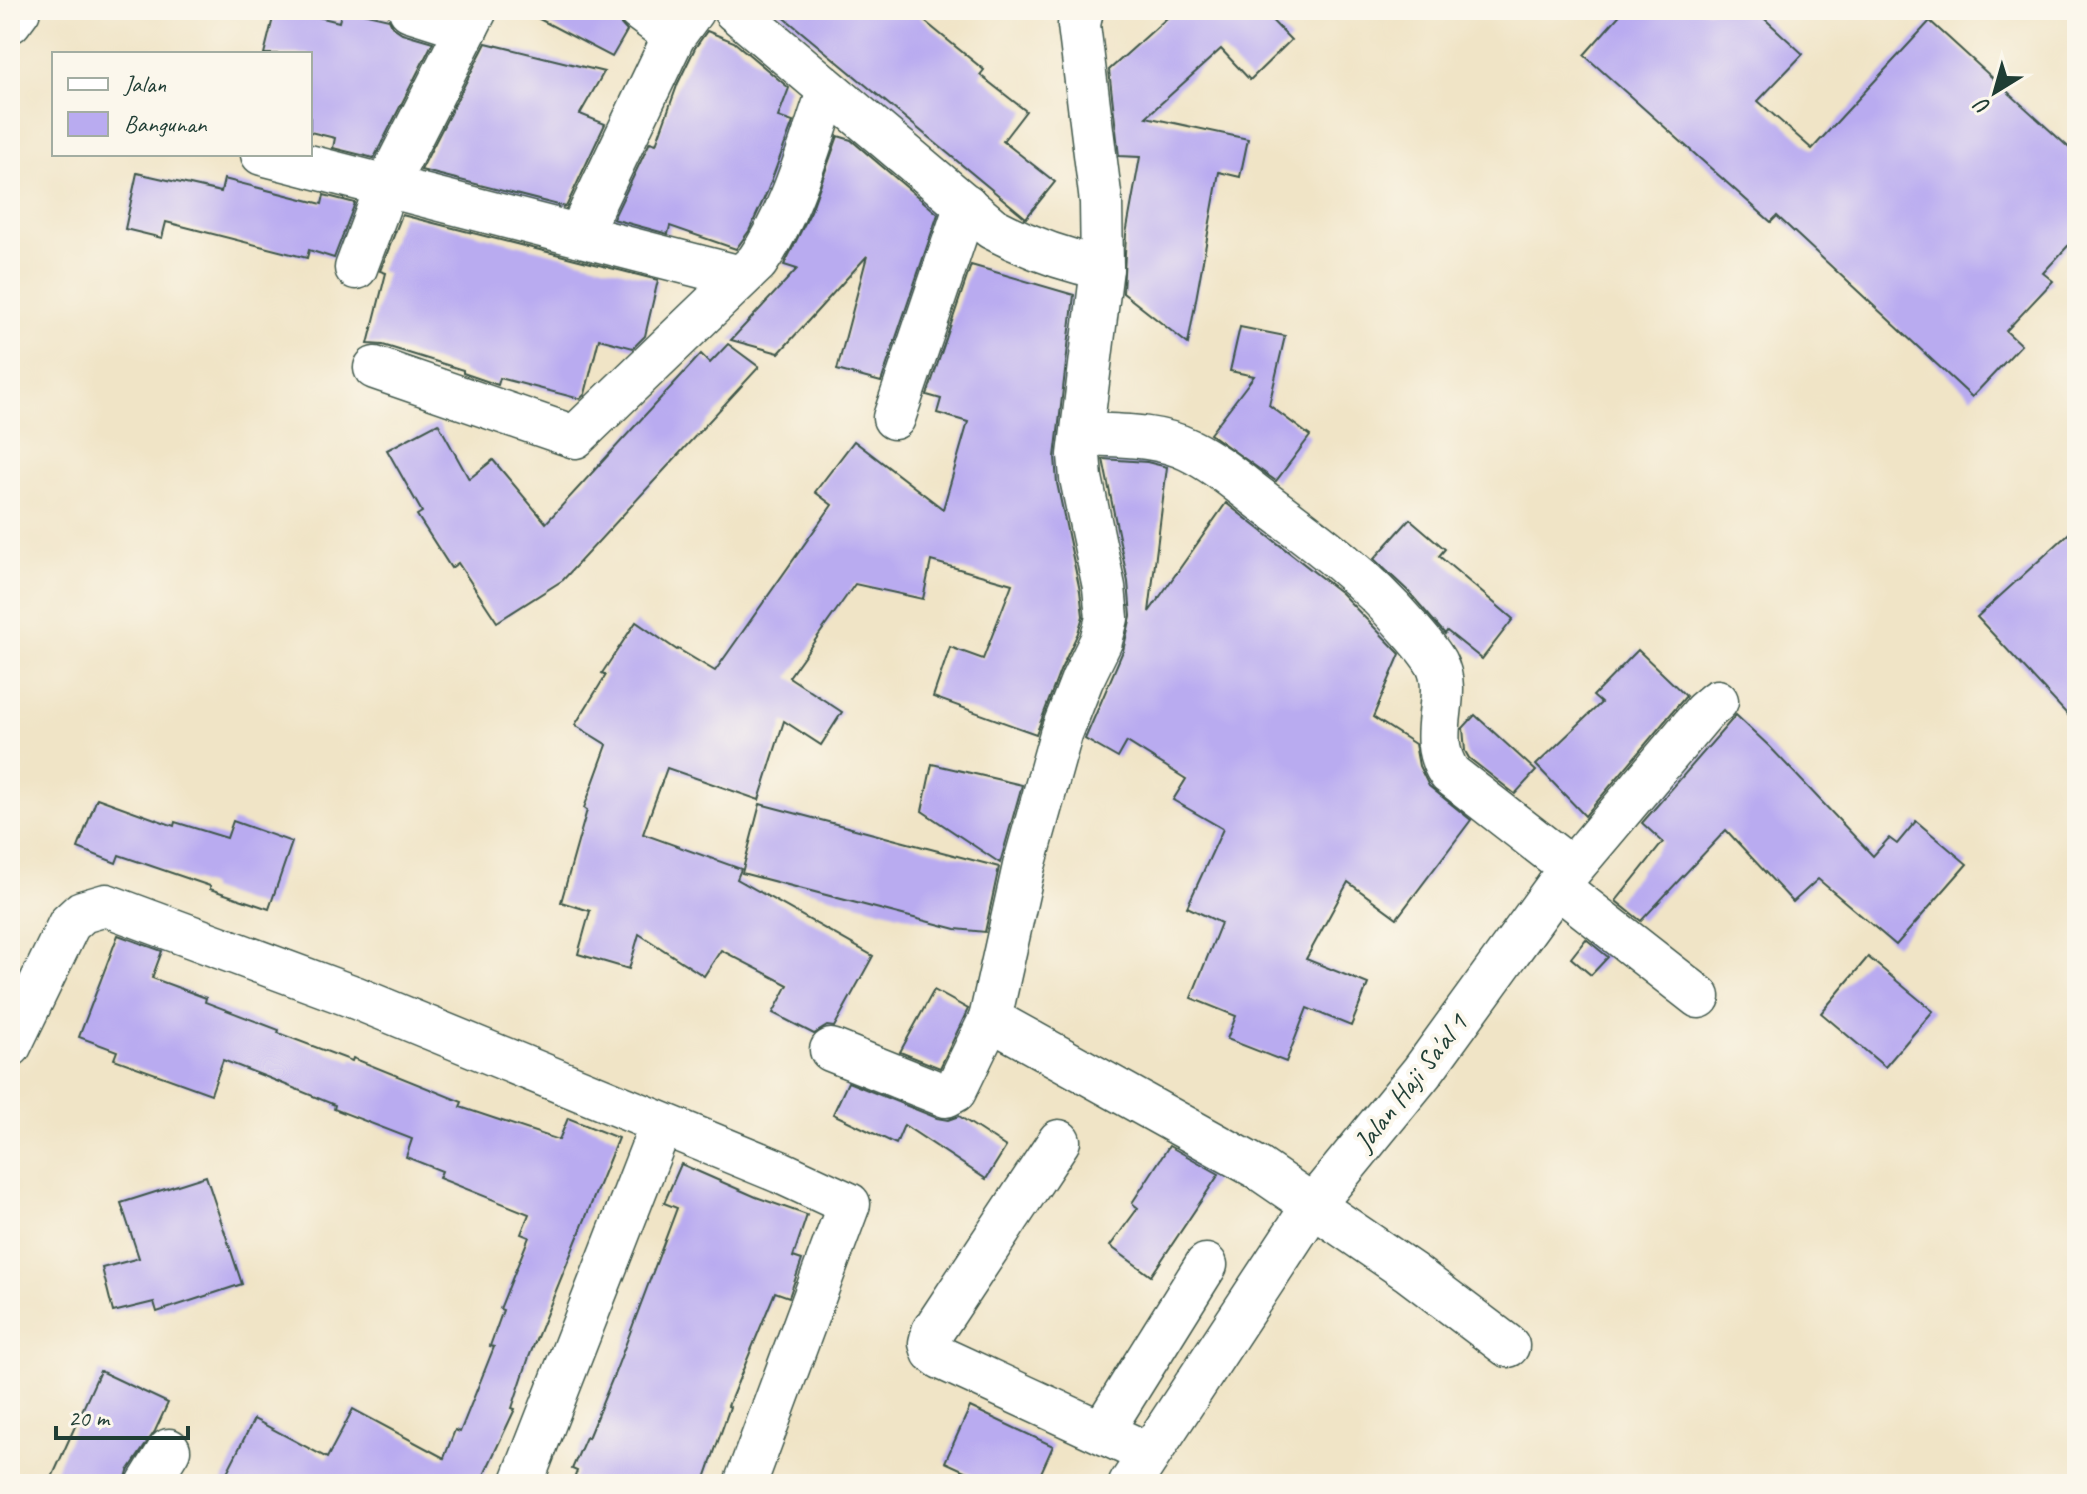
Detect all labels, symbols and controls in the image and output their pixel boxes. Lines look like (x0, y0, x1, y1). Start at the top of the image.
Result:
legend (52, 52, 312, 156)
north arrow (1955, 52, 2035, 132)
text: Jalan (123, 69, 166, 99)
text: U (1967, 90, 1996, 122)
text: Bangunan (124, 109, 208, 139)
street label: Jalan Haji Sa'al 1 (1345, 1006, 1476, 1160)
scale bar (56, 1390, 188, 1440)
text: 20 m (68, 1403, 111, 1433)

